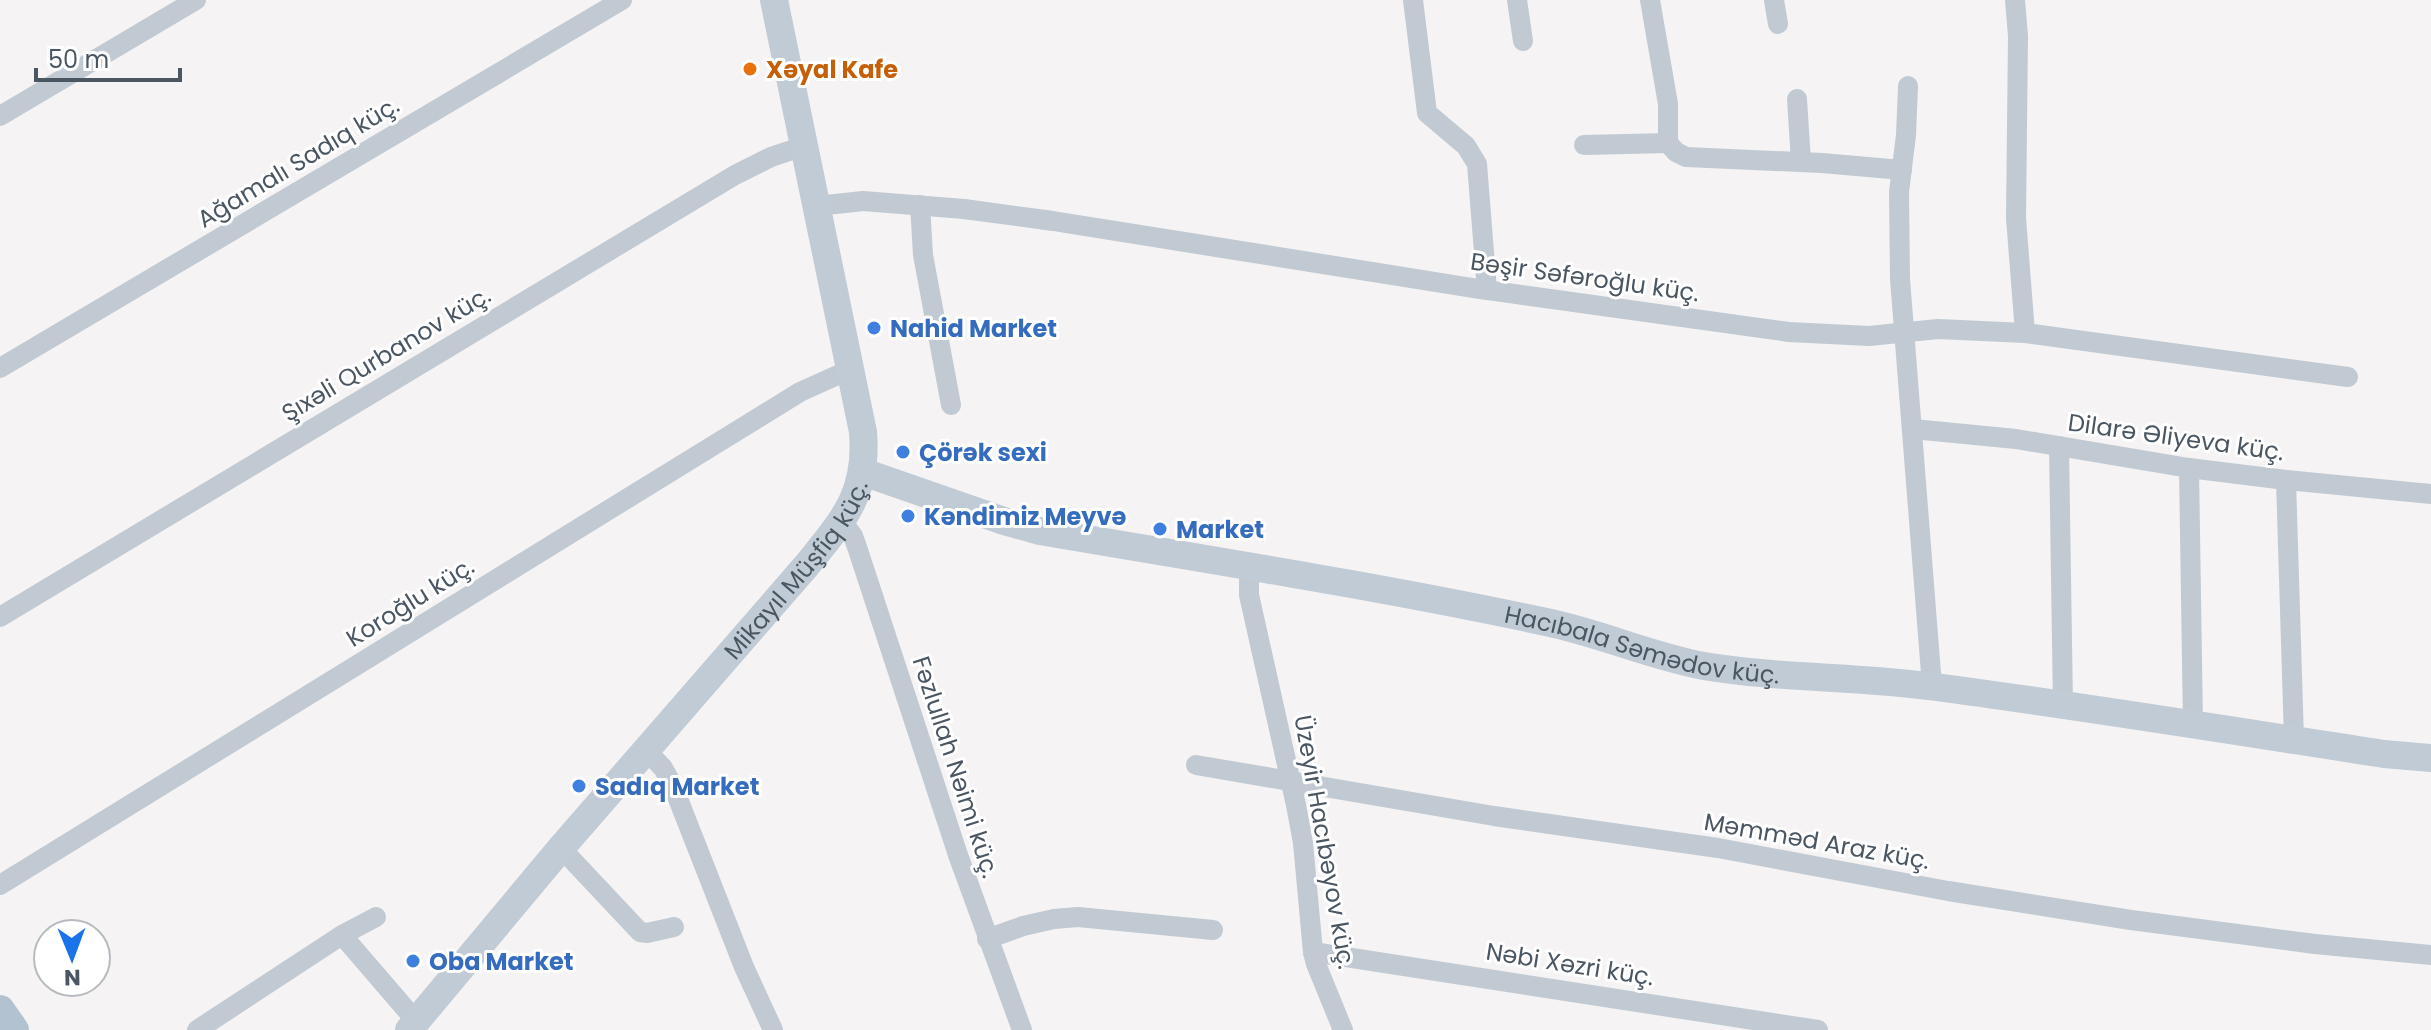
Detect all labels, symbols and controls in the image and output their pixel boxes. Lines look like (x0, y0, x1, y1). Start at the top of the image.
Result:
scale bar (36, 32, 180, 82)
text: 50 m (48, 43, 109, 76)
place label: Xəyal Kafe (766, 53, 898, 86)
marker: Xəyal Kafe (741, 60, 759, 78)
street label: Ağamalı Sadıq küç. (191, 89, 405, 235)
street label: Bəşir Səfəroğlu küç. (1468, 245, 1702, 309)
street label: Şıxəli Qurbanov küç. (275, 279, 497, 429)
place label: Nahid Market (890, 312, 1057, 345)
marker: Nahid Market (865, 319, 883, 337)
street label: Dilarə Əliyeva küç. (2066, 406, 2286, 468)
place label: Çörək sexi (919, 436, 1047, 469)
marker: Çörək sexi (894, 443, 912, 461)
street label: Mikayıl Müşfiq küç. (716, 477, 875, 666)
place label: Kəndimiz Meyvə (924, 500, 1127, 533)
marker: Kəndimiz Meyvə (899, 507, 917, 525)
place label: Market (1176, 513, 1264, 546)
marker: Market (1151, 520, 1169, 538)
street label: Koroğlu küç. (340, 550, 480, 654)
street label: Hacıbala Səmədov küç. (1502, 597, 1781, 691)
street label: Fəzlullah Nəimi küç. (905, 652, 1007, 882)
street label: Üzeyir Hacıbəyov küç. (1286, 712, 1364, 972)
place label: Sadıq Market (595, 770, 759, 803)
marker: Sadıq Market (570, 777, 588, 795)
street label: Məmməd Araz küç. (1702, 805, 1932, 877)
north arrow (32, 918, 112, 998)
street label: Nəbi Xəzri küç. (1484, 934, 1656, 994)
place label: Oba Market (429, 945, 574, 978)
marker: Oba Market (404, 952, 422, 970)
text: N (64, 962, 81, 993)

